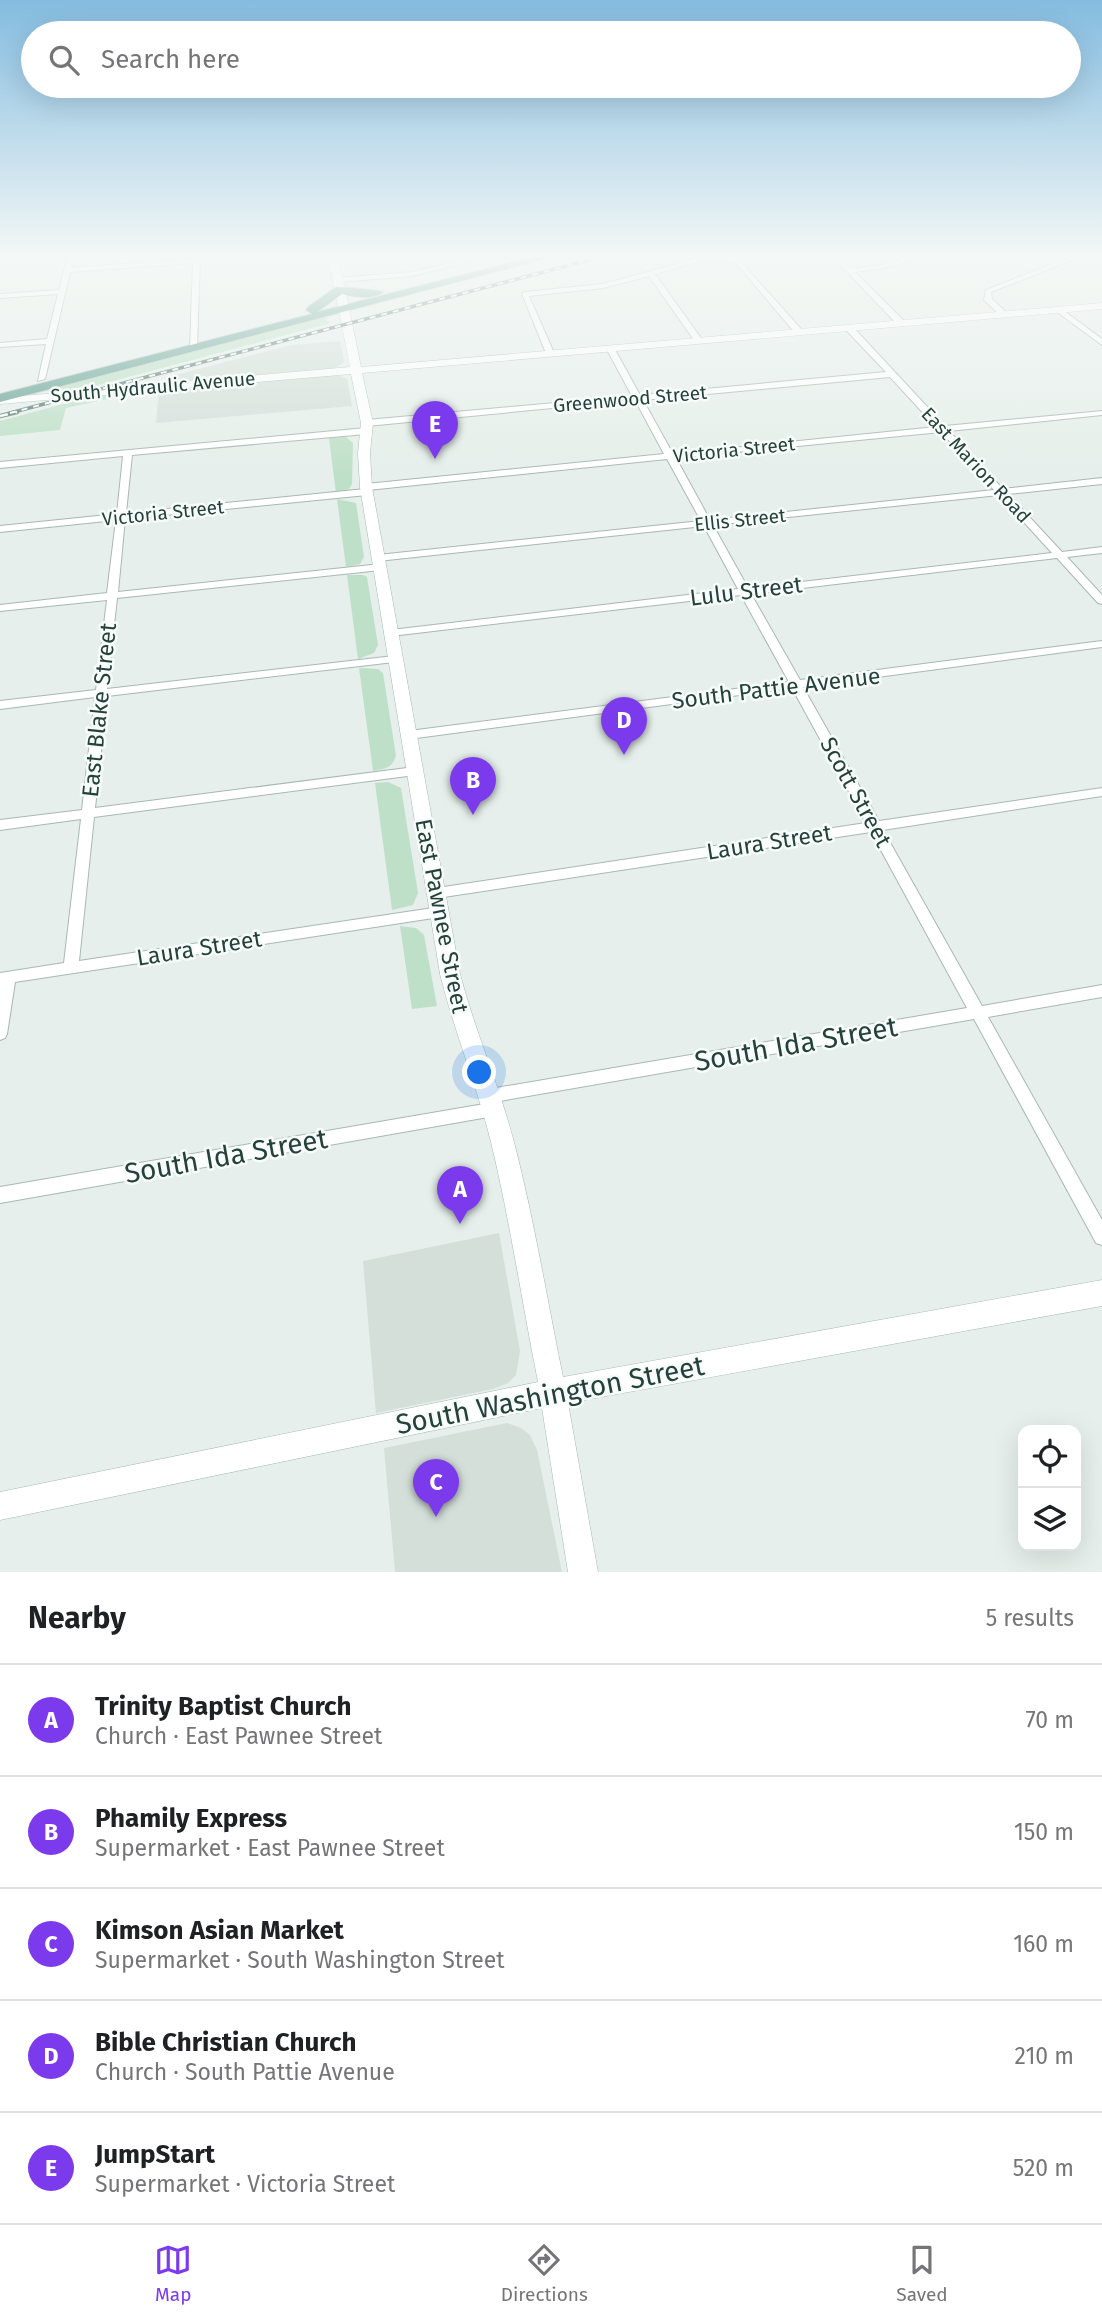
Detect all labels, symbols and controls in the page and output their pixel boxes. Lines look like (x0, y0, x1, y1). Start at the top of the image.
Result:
search box (21, 21, 1081, 98)
icon: search (45, 41, 83, 79)
text: Search here (101, 44, 240, 75)
street label: South Hydraulic Avenue (50, 367, 256, 407)
street label: Greenwood Street (552, 381, 708, 417)
pin: E (412, 401, 458, 459)
street label: East Marion Road (917, 402, 1035, 528)
street label: Victoria Street (672, 432, 796, 468)
street label: Victoria Street (101, 495, 225, 531)
street label: Ellis Street (693, 504, 787, 536)
street label: Lulu Street (688, 570, 805, 612)
street label: East Blake Street (76, 621, 122, 799)
street label: South Pattie Avenue (670, 661, 882, 715)
pin: D (601, 697, 647, 755)
street label: Scott Street (814, 732, 898, 853)
pin: B (450, 757, 496, 815)
street label: East Pawnee Street (409, 816, 475, 1016)
street label: Laura Street (704, 818, 834, 866)
street label: Laura Street (134, 924, 264, 972)
street label: South Ida Street (692, 1010, 901, 1078)
your location (462, 1055, 496, 1089)
street label: South Ida Street (122, 1122, 331, 1190)
pin: A (437, 1166, 483, 1224)
street label: South Washington Street (393, 1349, 708, 1441)
map controls (1018, 1425, 1081, 1551)
button: locate (1018, 1425, 1081, 1488)
pin: C (413, 1459, 459, 1517)
button: layers (1018, 1488, 1081, 1551)
text: Nearby (28, 1600, 126, 1636)
text: 5 results (986, 1604, 1074, 1632)
text: Trinity Baptist Church (95, 1691, 352, 1722)
text: A (44, 1706, 58, 1734)
text: 70 m (1025, 1706, 1074, 1734)
text: Church · East Pawnee Street (95, 1722, 382, 1750)
text: Phamily Express (95, 1803, 287, 1834)
text: B (44, 1818, 58, 1846)
text: 150 m (1014, 1818, 1074, 1846)
text: Supermarket · East Pawnee Street (95, 1834, 445, 1862)
text: Kimson Asian Market (95, 1915, 344, 1946)
text: C (44, 1930, 58, 1958)
text: 160 m (1013, 1930, 1074, 1958)
text: Supermarket · South Washington Street (95, 1946, 505, 1974)
text: Bible Christian Church (95, 2027, 356, 2058)
text: D (44, 2042, 58, 2070)
text: 210 m (1015, 2042, 1074, 2070)
text: Church · South Pattie Avenue (95, 2058, 395, 2086)
text: JumpStart (95, 2139, 215, 2170)
text: E (45, 2154, 57, 2182)
text: 520 m (1013, 2154, 1074, 2182)
text: Supermarket · Victoria Street (95, 2170, 395, 2198)
tab: Map (154, 2241, 192, 2306)
tab: Directions (501, 2241, 588, 2306)
tab: Saved (896, 2241, 948, 2306)

